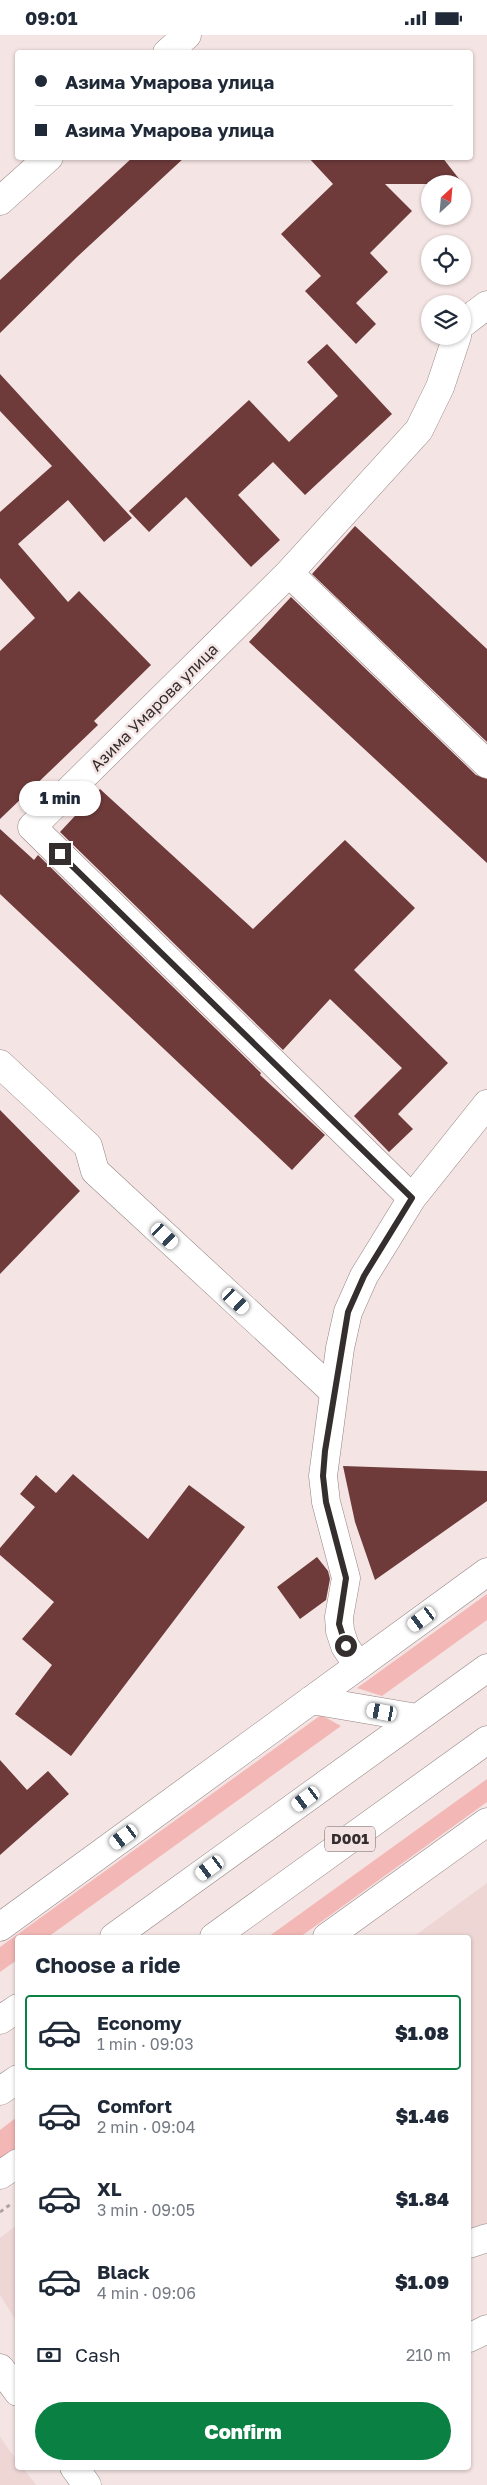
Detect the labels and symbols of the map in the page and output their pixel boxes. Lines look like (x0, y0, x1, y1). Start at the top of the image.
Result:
north arrow (421, 175, 471, 225)
street label: Азима Умарова улица (86, 639, 222, 775)
callout: 1 min (19, 781, 101, 817)
route end (49, 843, 71, 865)
car (148, 1220, 181, 1252)
car (219, 1285, 252, 1317)
car (405, 1604, 438, 1634)
route start (335, 1635, 357, 1657)
car (365, 1702, 398, 1722)
car (289, 1784, 322, 1814)
car (107, 1822, 140, 1852)
road number: D001 (325, 1827, 375, 1851)
car (193, 1853, 226, 1883)

